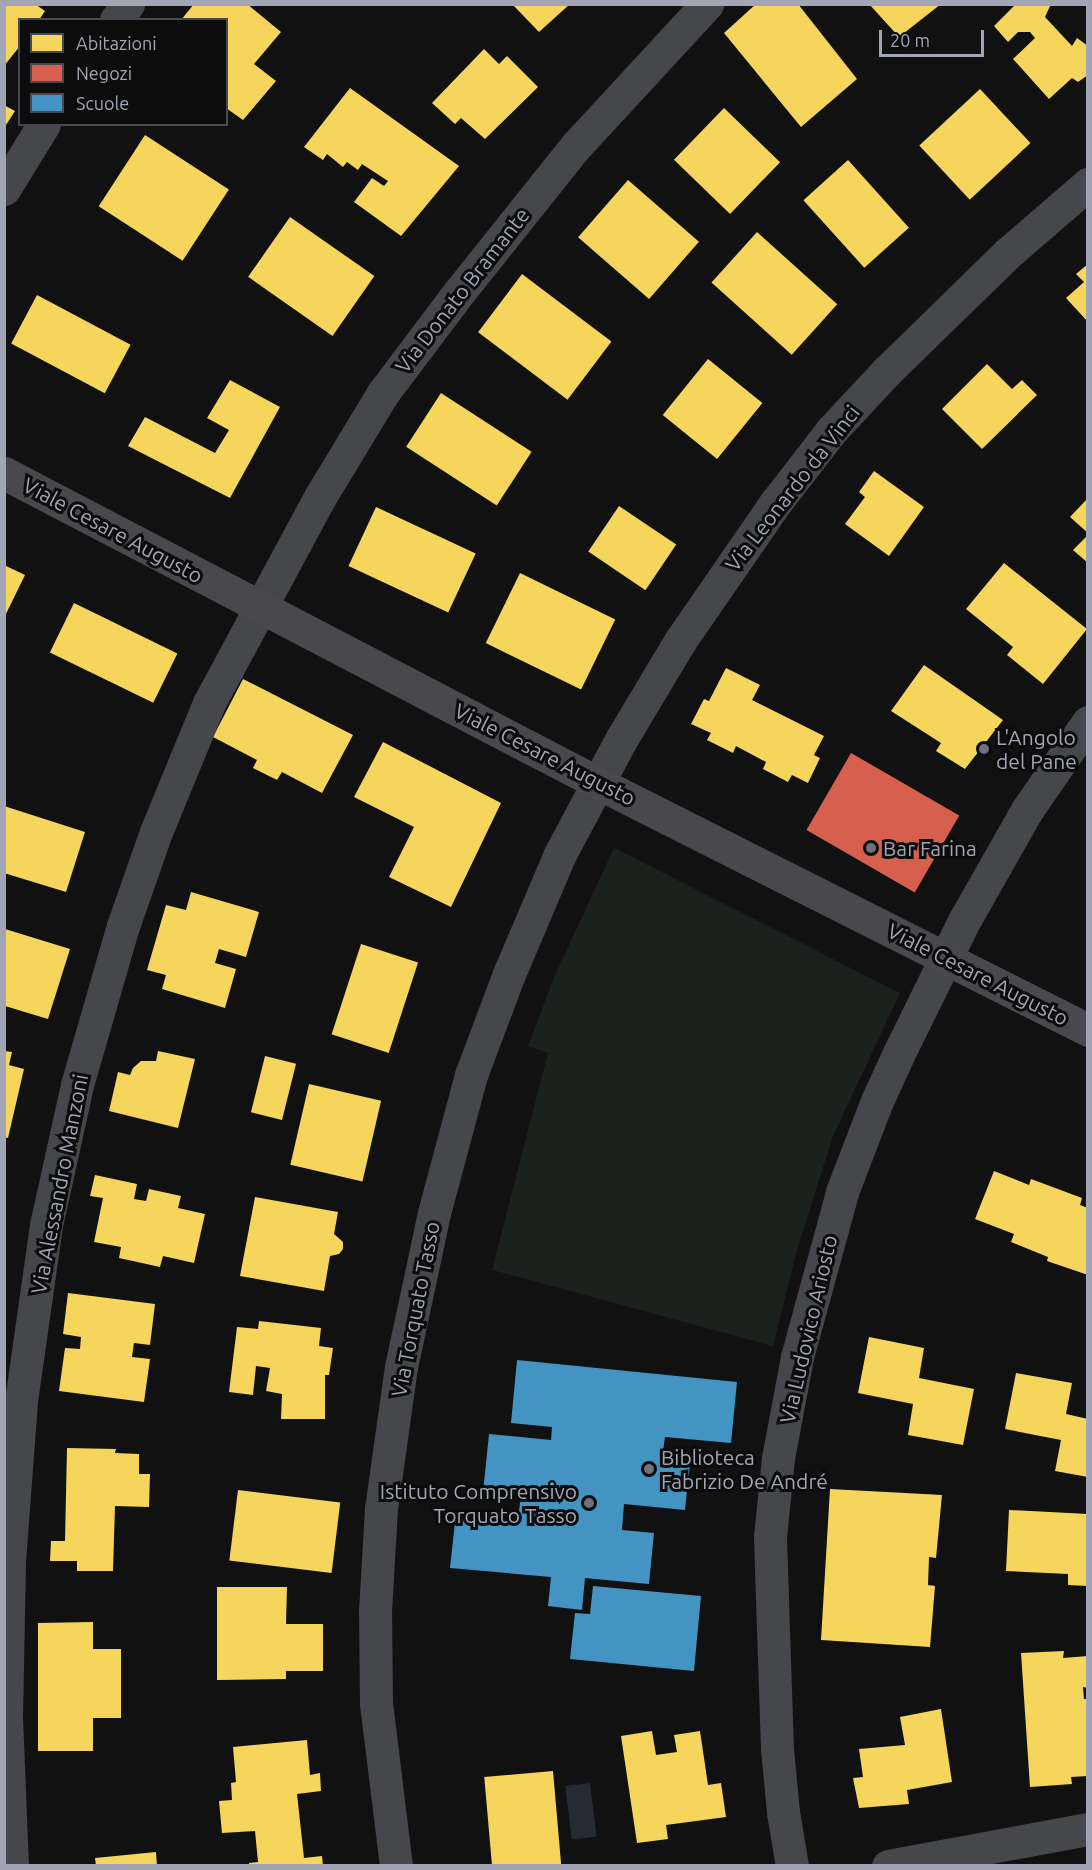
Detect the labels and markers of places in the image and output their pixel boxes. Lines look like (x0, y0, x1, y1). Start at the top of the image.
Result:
place label: L'Angolo del Pane (996, 724, 1077, 774)
marker: L'Angolo del Pane (977, 742, 991, 756)
place label: Bar Farina (883, 835, 977, 861)
marker: Bar Farina (864, 841, 878, 855)
place label: Biblioteca Fabrizio De André (661, 1444, 828, 1494)
marker: Biblioteca Fabrizio De André (642, 1462, 656, 1476)
place label: Istituto Comprensivo Torquato Tasso (380, 1478, 577, 1528)
marker: Istituto Comprensivo Torquato Tasso (582, 1496, 596, 1510)

